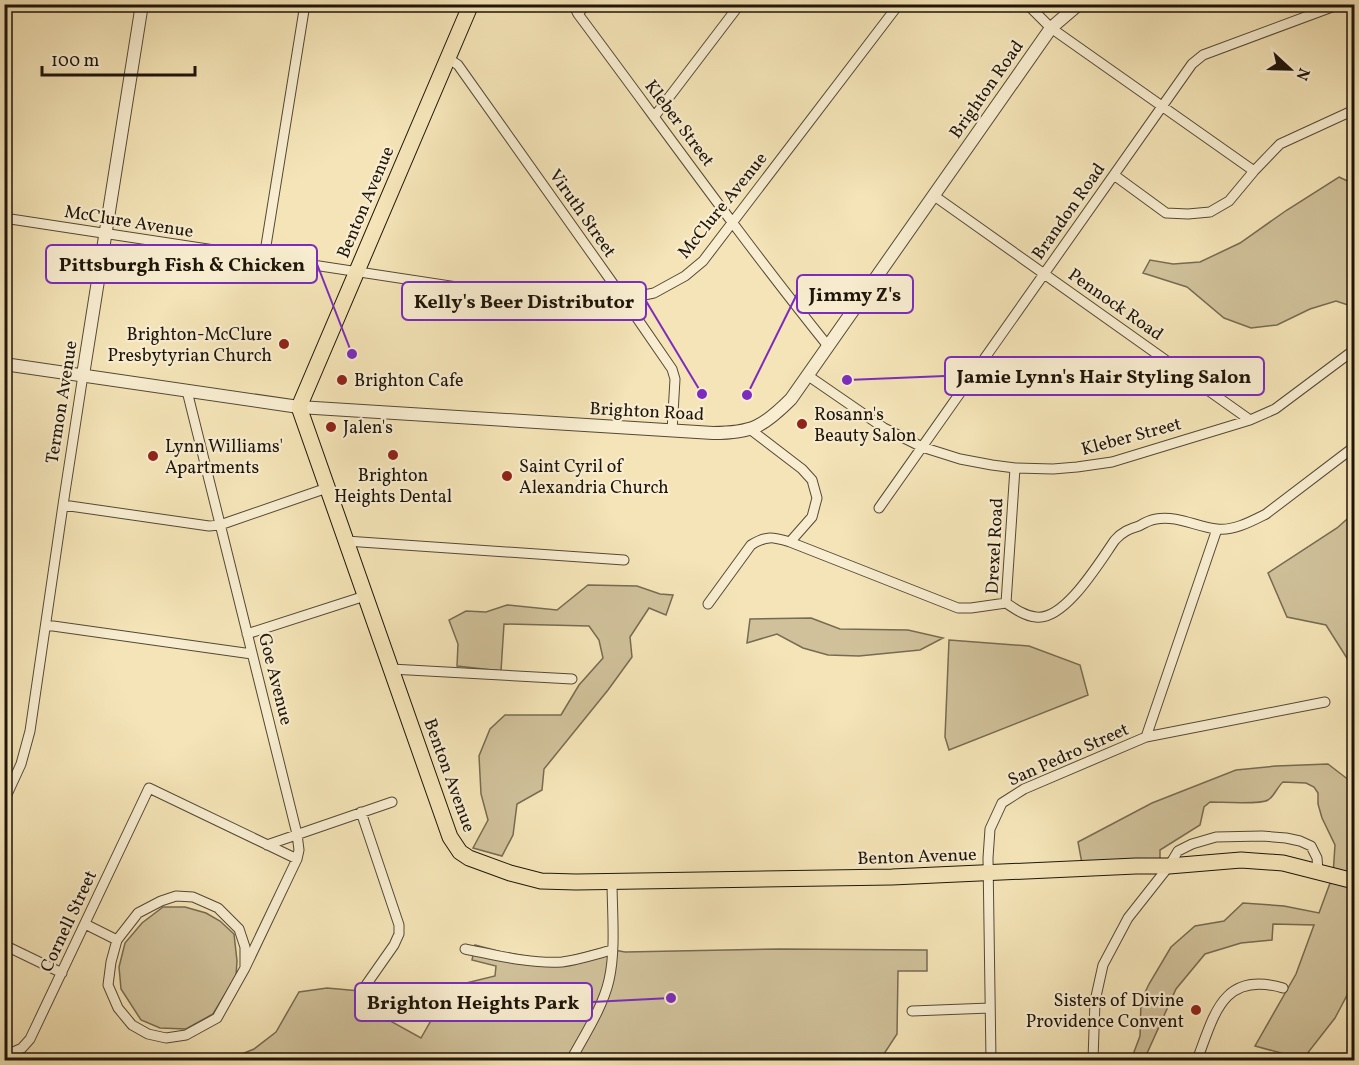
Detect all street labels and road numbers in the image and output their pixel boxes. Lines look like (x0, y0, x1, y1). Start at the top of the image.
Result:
street label: Brighton Road (944, 36, 1030, 144)
street label: Kleber Street (638, 75, 720, 172)
street label: Benton Avenue (332, 143, 401, 262)
street label: McClure Avenue (672, 147, 774, 264)
street label: Brandon Road (1027, 158, 1112, 265)
street label: Viruth Street (542, 165, 621, 263)
street label: McClure Avenue (62, 200, 195, 245)
street label: Pennock Road (1062, 263, 1168, 347)
street label: Termon Avenue (40, 339, 85, 465)
street label: Brighton Road (589, 397, 705, 428)
street label: Kleber Street (1078, 412, 1184, 463)
street label: Drexel Road (980, 497, 1011, 595)
street label: Goe Avenue (251, 631, 298, 728)
street label: Benton Avenue (416, 715, 481, 836)
street label: San Pedro Street (1004, 718, 1133, 793)
street label: Benton Avenue (857, 843, 977, 872)
street label: Cornell Street (35, 867, 104, 977)

